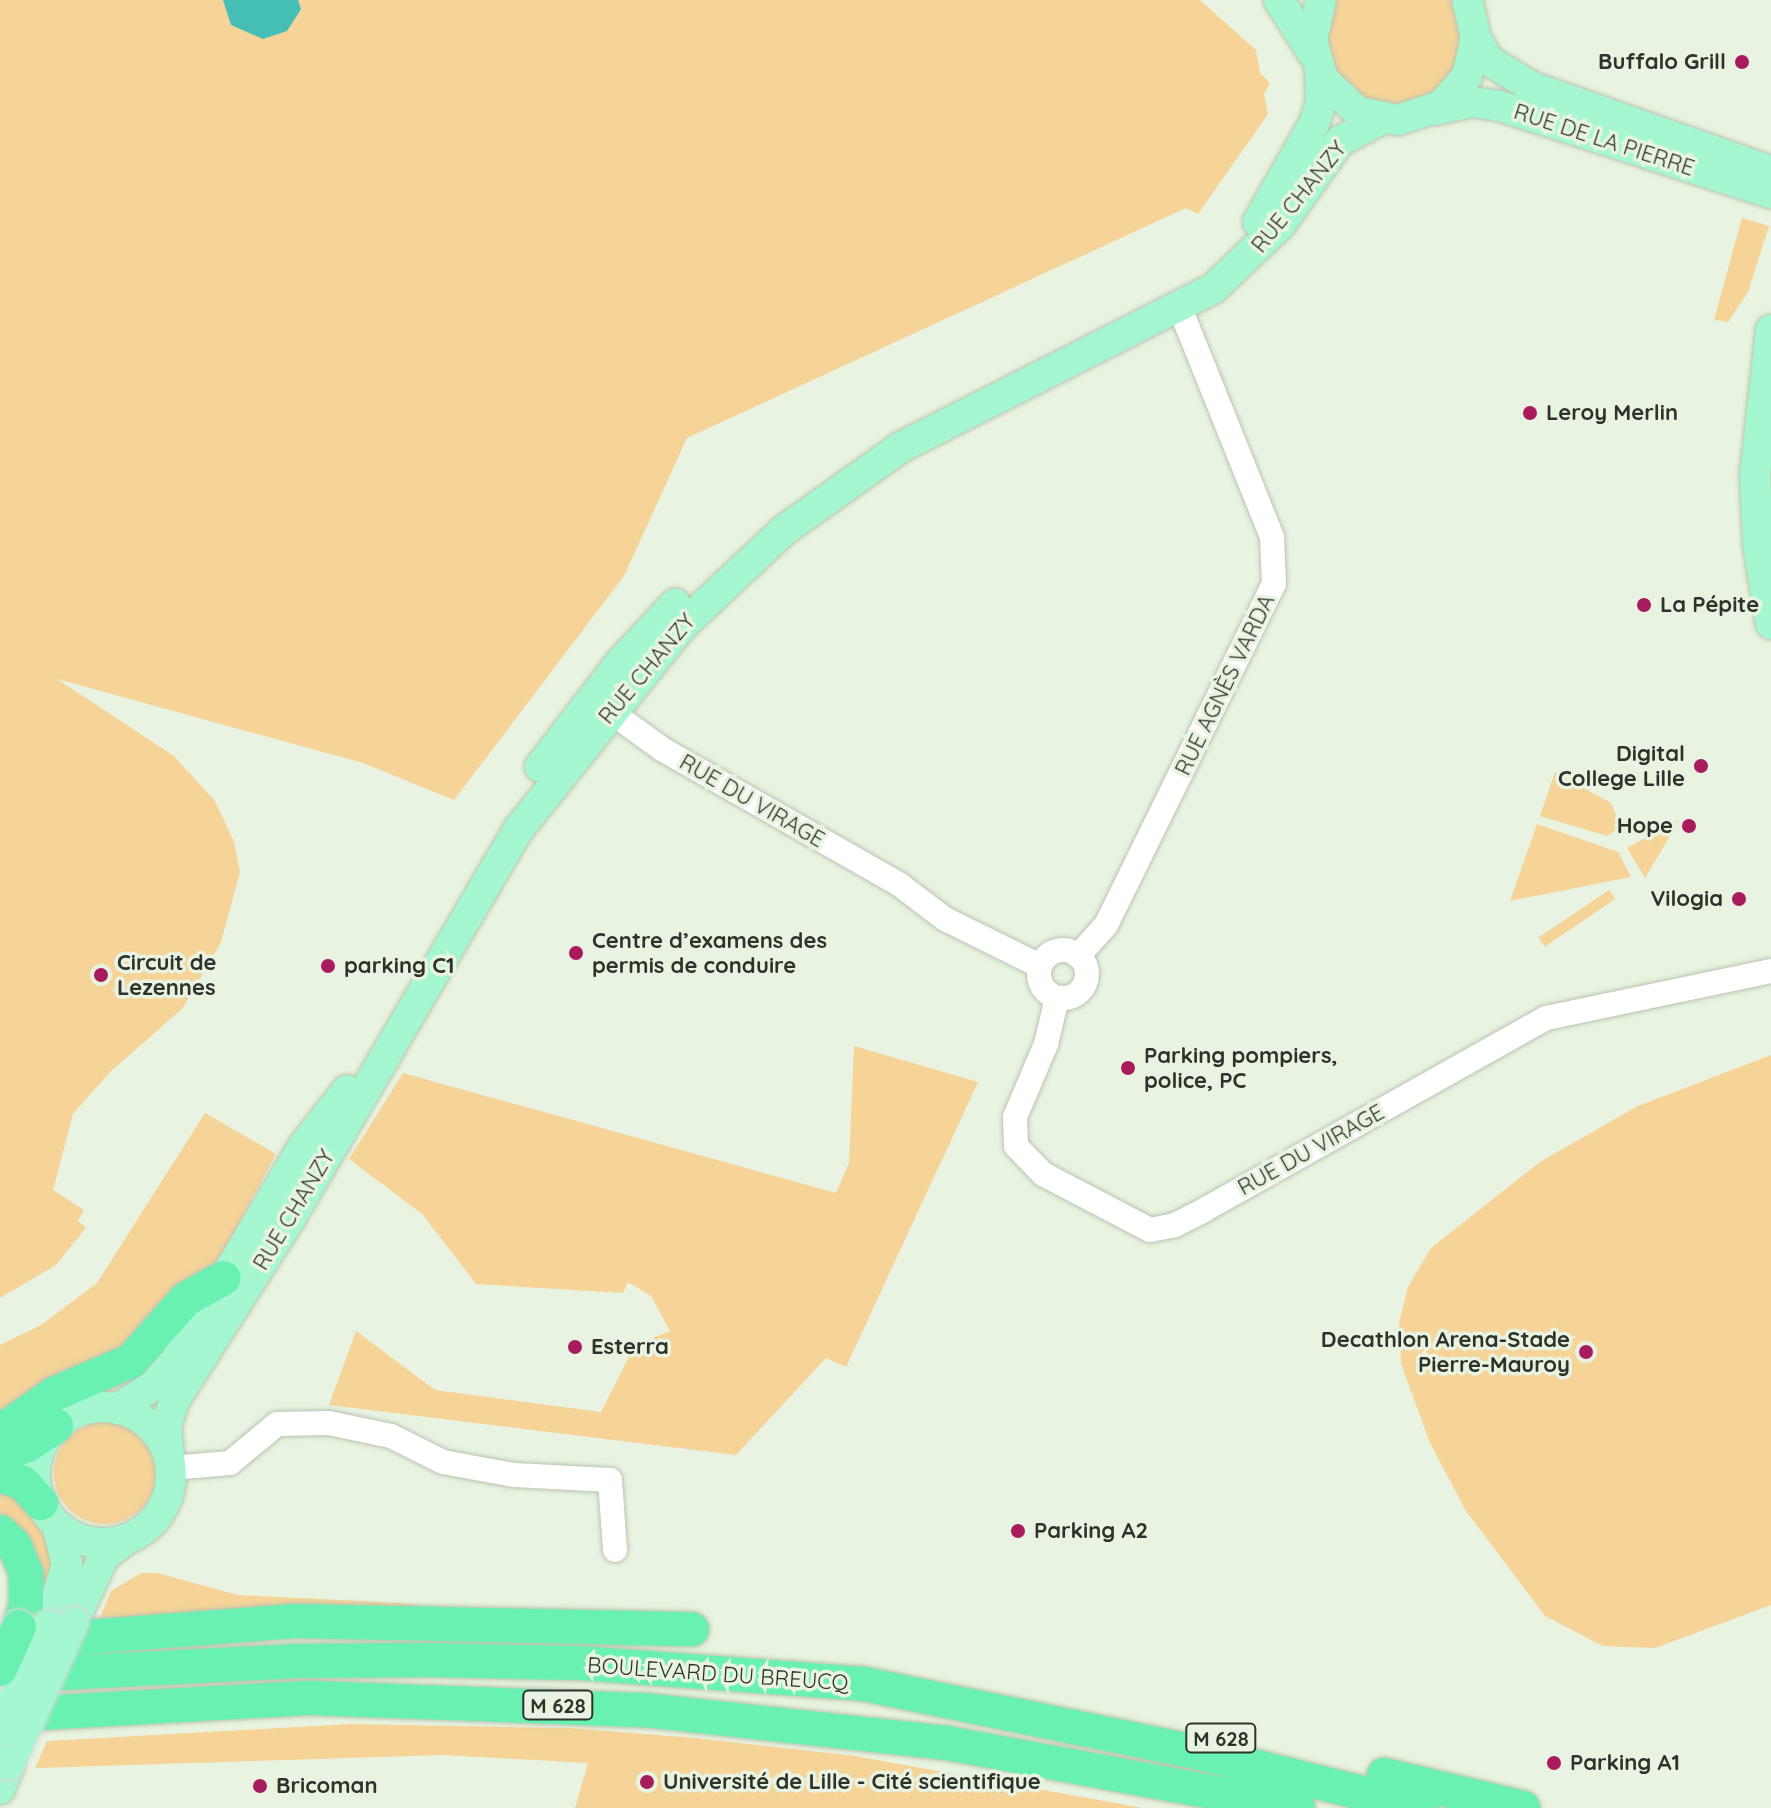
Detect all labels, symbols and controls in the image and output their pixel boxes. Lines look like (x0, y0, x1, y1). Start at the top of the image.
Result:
place label: Buffalo Grill (1598, 49, 1726, 75)
marker: Buffalo Grill (1733, 53, 1751, 71)
street label: RUE DE LA PIERRE (1510, 98, 1698, 182)
street label: RUE CHANZY (1246, 136, 1352, 258)
place label: Leroy Merlin (1546, 400, 1678, 426)
marker: Leroy Merlin (1521, 404, 1539, 422)
street label: RUE AGNÈS VARDA (1170, 590, 1280, 780)
place label: La Pépite (1660, 592, 1759, 618)
marker: La Pépite (1635, 596, 1653, 614)
street label: RUE CHANZY (593, 609, 701, 729)
place label: Digital College Lille (1558, 740, 1685, 792)
street label: RUE DU VIRAGE (675, 749, 829, 853)
marker: Digital College Lille (1692, 757, 1710, 775)
place label: Hope (1617, 813, 1673, 839)
marker: Hope (1680, 817, 1698, 835)
place label: Vilogia (1650, 886, 1723, 912)
marker: Vilogia (1730, 890, 1748, 908)
place label: Centre d’examens des permis de conduire (592, 927, 827, 978)
marker: Centre d’examens des permis de conduire (567, 944, 585, 962)
place label: Circuit de Lezennes (117, 949, 217, 1000)
place label: parking C1 (344, 953, 455, 979)
marker: parking C1 (319, 957, 337, 975)
marker: Circuit de Lezennes (92, 966, 110, 984)
place label: Parking pompiers, police, PC (1144, 1042, 1338, 1094)
marker: Parking pompiers, police, PC (1119, 1059, 1137, 1077)
street label: RUE DU VIRAGE (1233, 1099, 1389, 1201)
street label: RUE CHANZY (248, 1145, 340, 1275)
place label: Decathlon Arena-Stade Pierre-Mauroy (1321, 1326, 1570, 1378)
place label: Esterra (591, 1334, 669, 1360)
marker: Esterra (566, 1338, 584, 1356)
marker: Decathlon Arena-Stade Pierre-Mauroy (1577, 1343, 1595, 1361)
place label: Parking A2 (1034, 1518, 1148, 1544)
marker: Parking A2 (1009, 1522, 1027, 1540)
street label: BOULEVARD DU BREUCQ (586, 1652, 850, 1696)
road number: M 628 (522, 1689, 594, 1721)
road number: M 628 (1185, 1722, 1257, 1754)
place label: Parking A1 (1570, 1750, 1680, 1776)
marker: Parking A1 (1545, 1754, 1563, 1772)
place label: Université de Lille ‐ Cité scientifique (663, 1769, 1041, 1795)
place label: Bricoman (276, 1773, 378, 1799)
marker: Université de Lille ‐ Cité scientifique (638, 1773, 656, 1791)
marker: Bricoman (251, 1777, 269, 1795)

